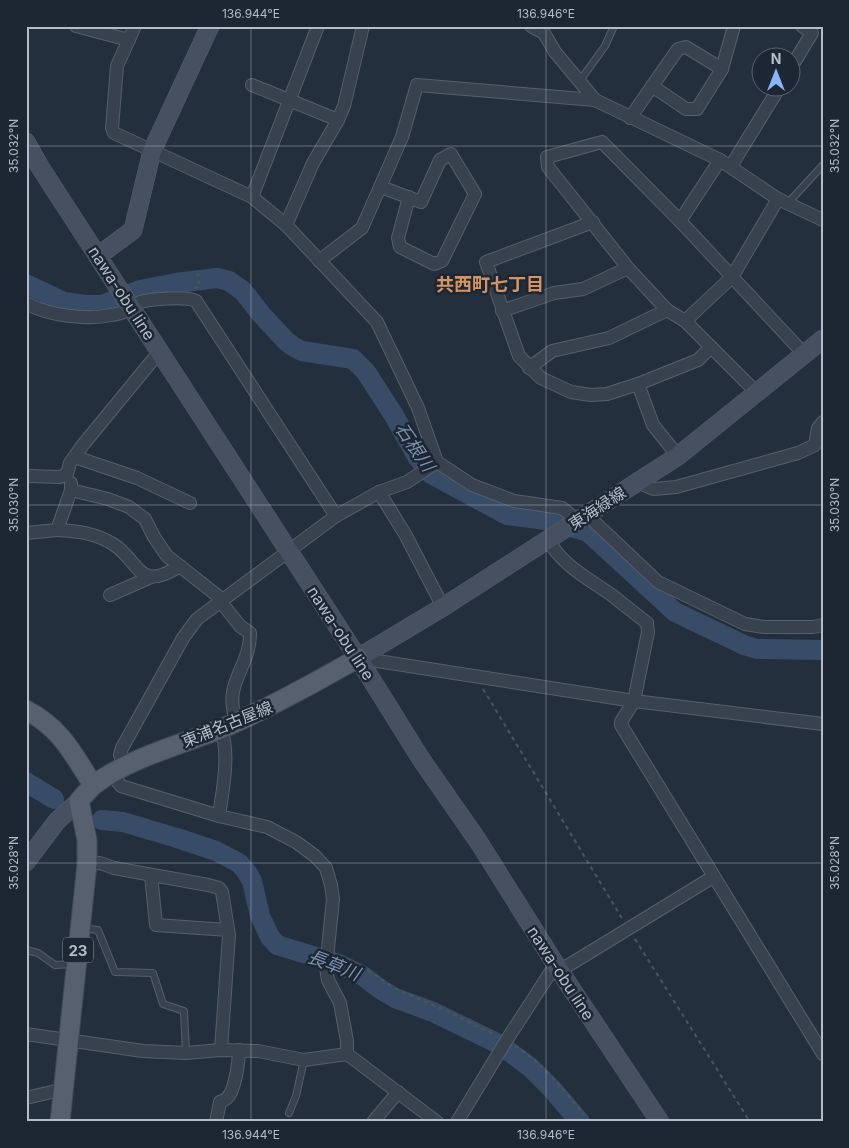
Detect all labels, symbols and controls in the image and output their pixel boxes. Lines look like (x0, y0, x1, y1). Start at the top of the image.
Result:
text: 136.944°E (222, 6, 280, 21)
text: 136.946°E (517, 6, 575, 21)
north arrow (752, 48, 802, 98)
text: N (771, 50, 781, 67)
text: 35.032°N (6, 119, 21, 173)
text: 35.032°N (827, 119, 842, 173)
street label: nawa-obu line (84, 242, 160, 344)
district label: 共西町七丁目 (436, 274, 544, 295)
water label: 石根川 (391, 419, 440, 477)
text: 35.030°N (6, 478, 21, 532)
text: 35.030°N (827, 478, 842, 532)
street label: 東海緑線 (565, 482, 629, 534)
street label: nawa-obu line (303, 582, 379, 684)
street label: 東浦名古屋線 (179, 697, 275, 751)
text: 35.028°N (6, 836, 21, 890)
text: 35.028°N (827, 836, 842, 890)
street label: nawa-obu line (523, 922, 599, 1024)
road number: 23 (63, 938, 93, 962)
water label: 長草川 (305, 946, 365, 985)
text: 136.944°E (222, 1127, 280, 1142)
text: 136.946°E (517, 1127, 575, 1142)

